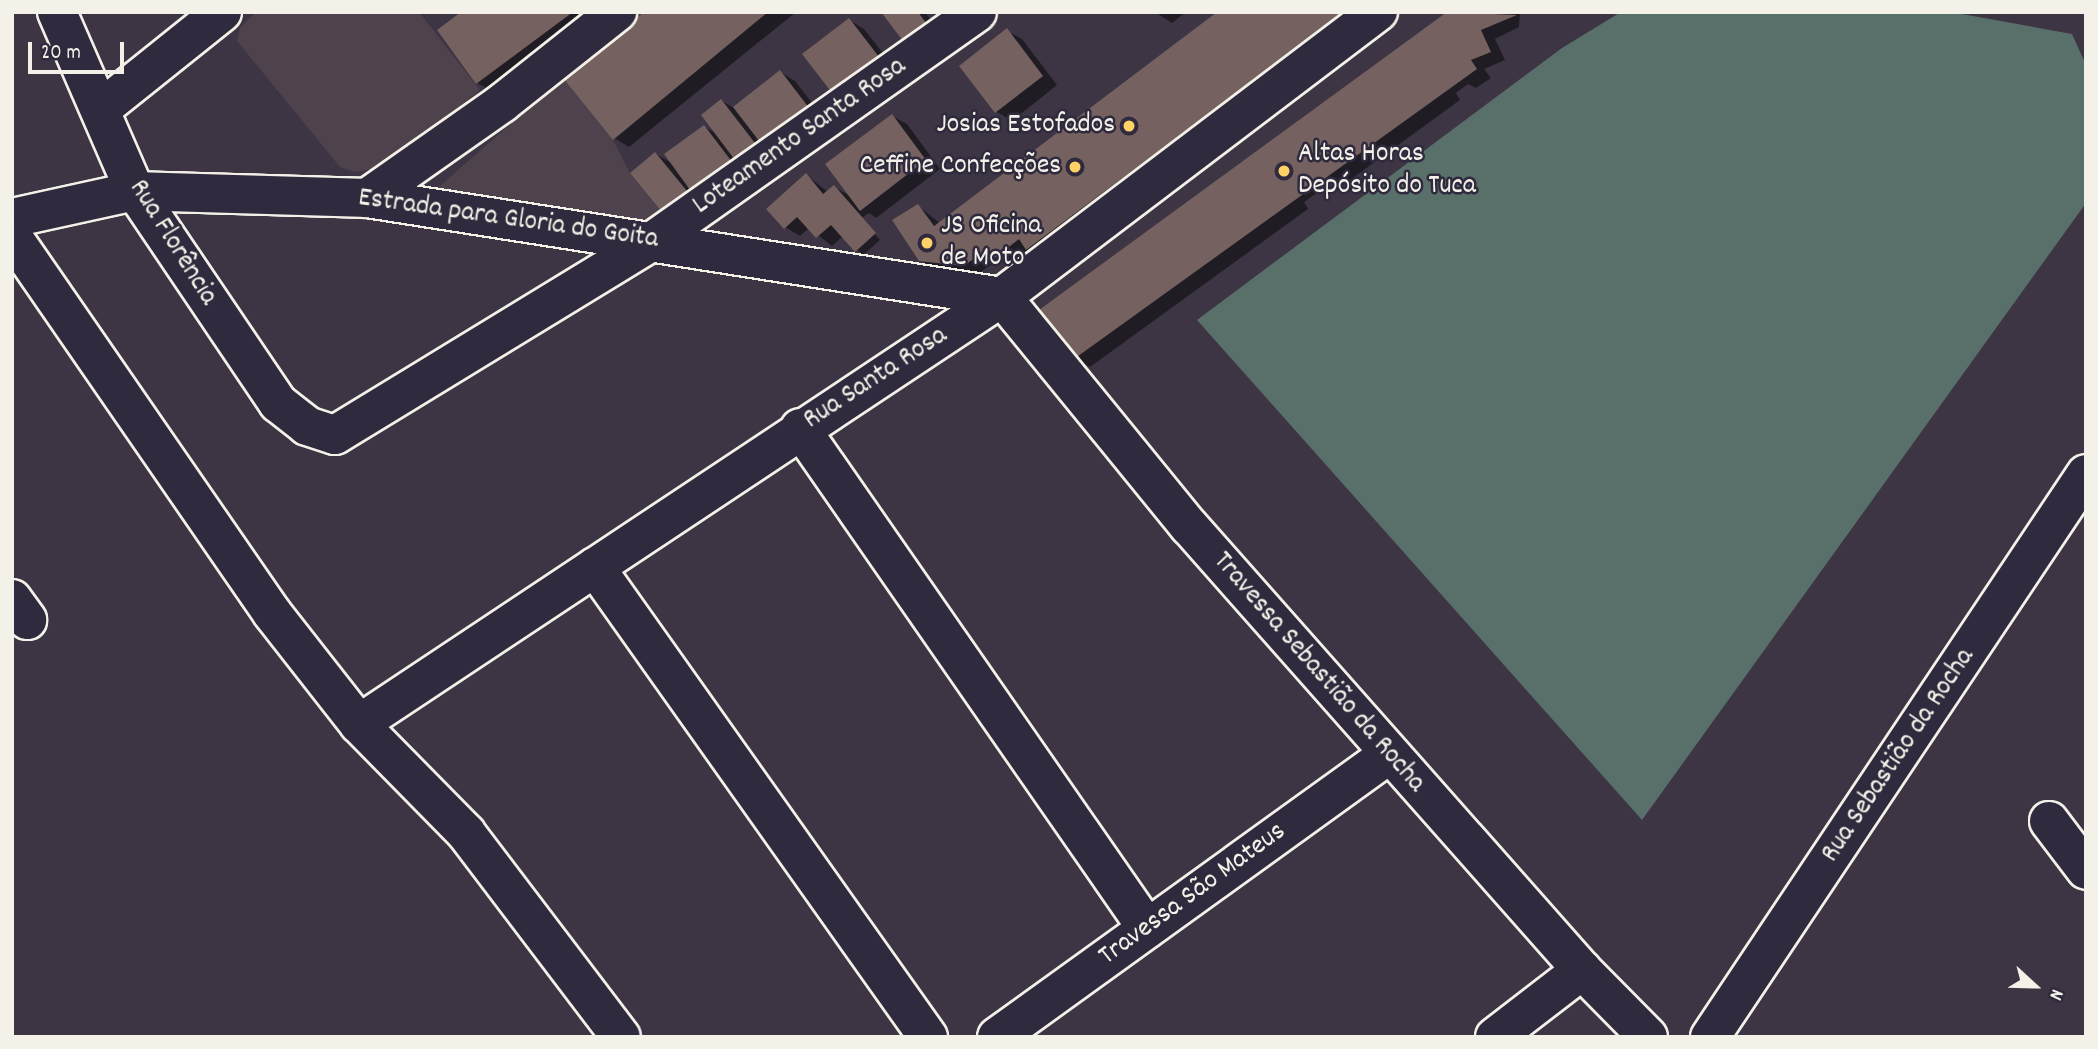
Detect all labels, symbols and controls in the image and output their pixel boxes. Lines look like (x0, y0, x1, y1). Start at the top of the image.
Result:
scale bar (32, 28, 128, 72)
text: 20 m (41, 39, 81, 69)
street label: Loteamento Santa Rosa (687, 51, 913, 223)
place label: Josias Estofados (936, 109, 1115, 143)
marker: Josias Estofados (1121, 118, 1137, 134)
place label: Altas Horas Depósito do Tuca (1298, 138, 1476, 204)
place label: Ceffine Confecções (859, 150, 1061, 184)
marker: Ceffine Confecções (1067, 159, 1083, 175)
marker: Altas Horas Depósito do Tuca (1276, 163, 1292, 179)
street label: Rua Florência (120, 174, 224, 312)
street label: Estrada para Gloria do Goita (356, 182, 660, 258)
place label: JS Oficina de Moto (941, 210, 1041, 276)
marker: JS Oficina de Moto (919, 235, 935, 251)
street label: Rua Santa Rosa (798, 320, 954, 438)
street label: Travessa Sebastião da Rocha (1204, 546, 1432, 800)
street label: Rua Sebastião da Rocha (1815, 642, 1983, 870)
street label: Travessa São Mateus (1093, 816, 1293, 974)
north arrow (2000, 951, 2070, 1021)
text: N (2041, 985, 2069, 1003)

